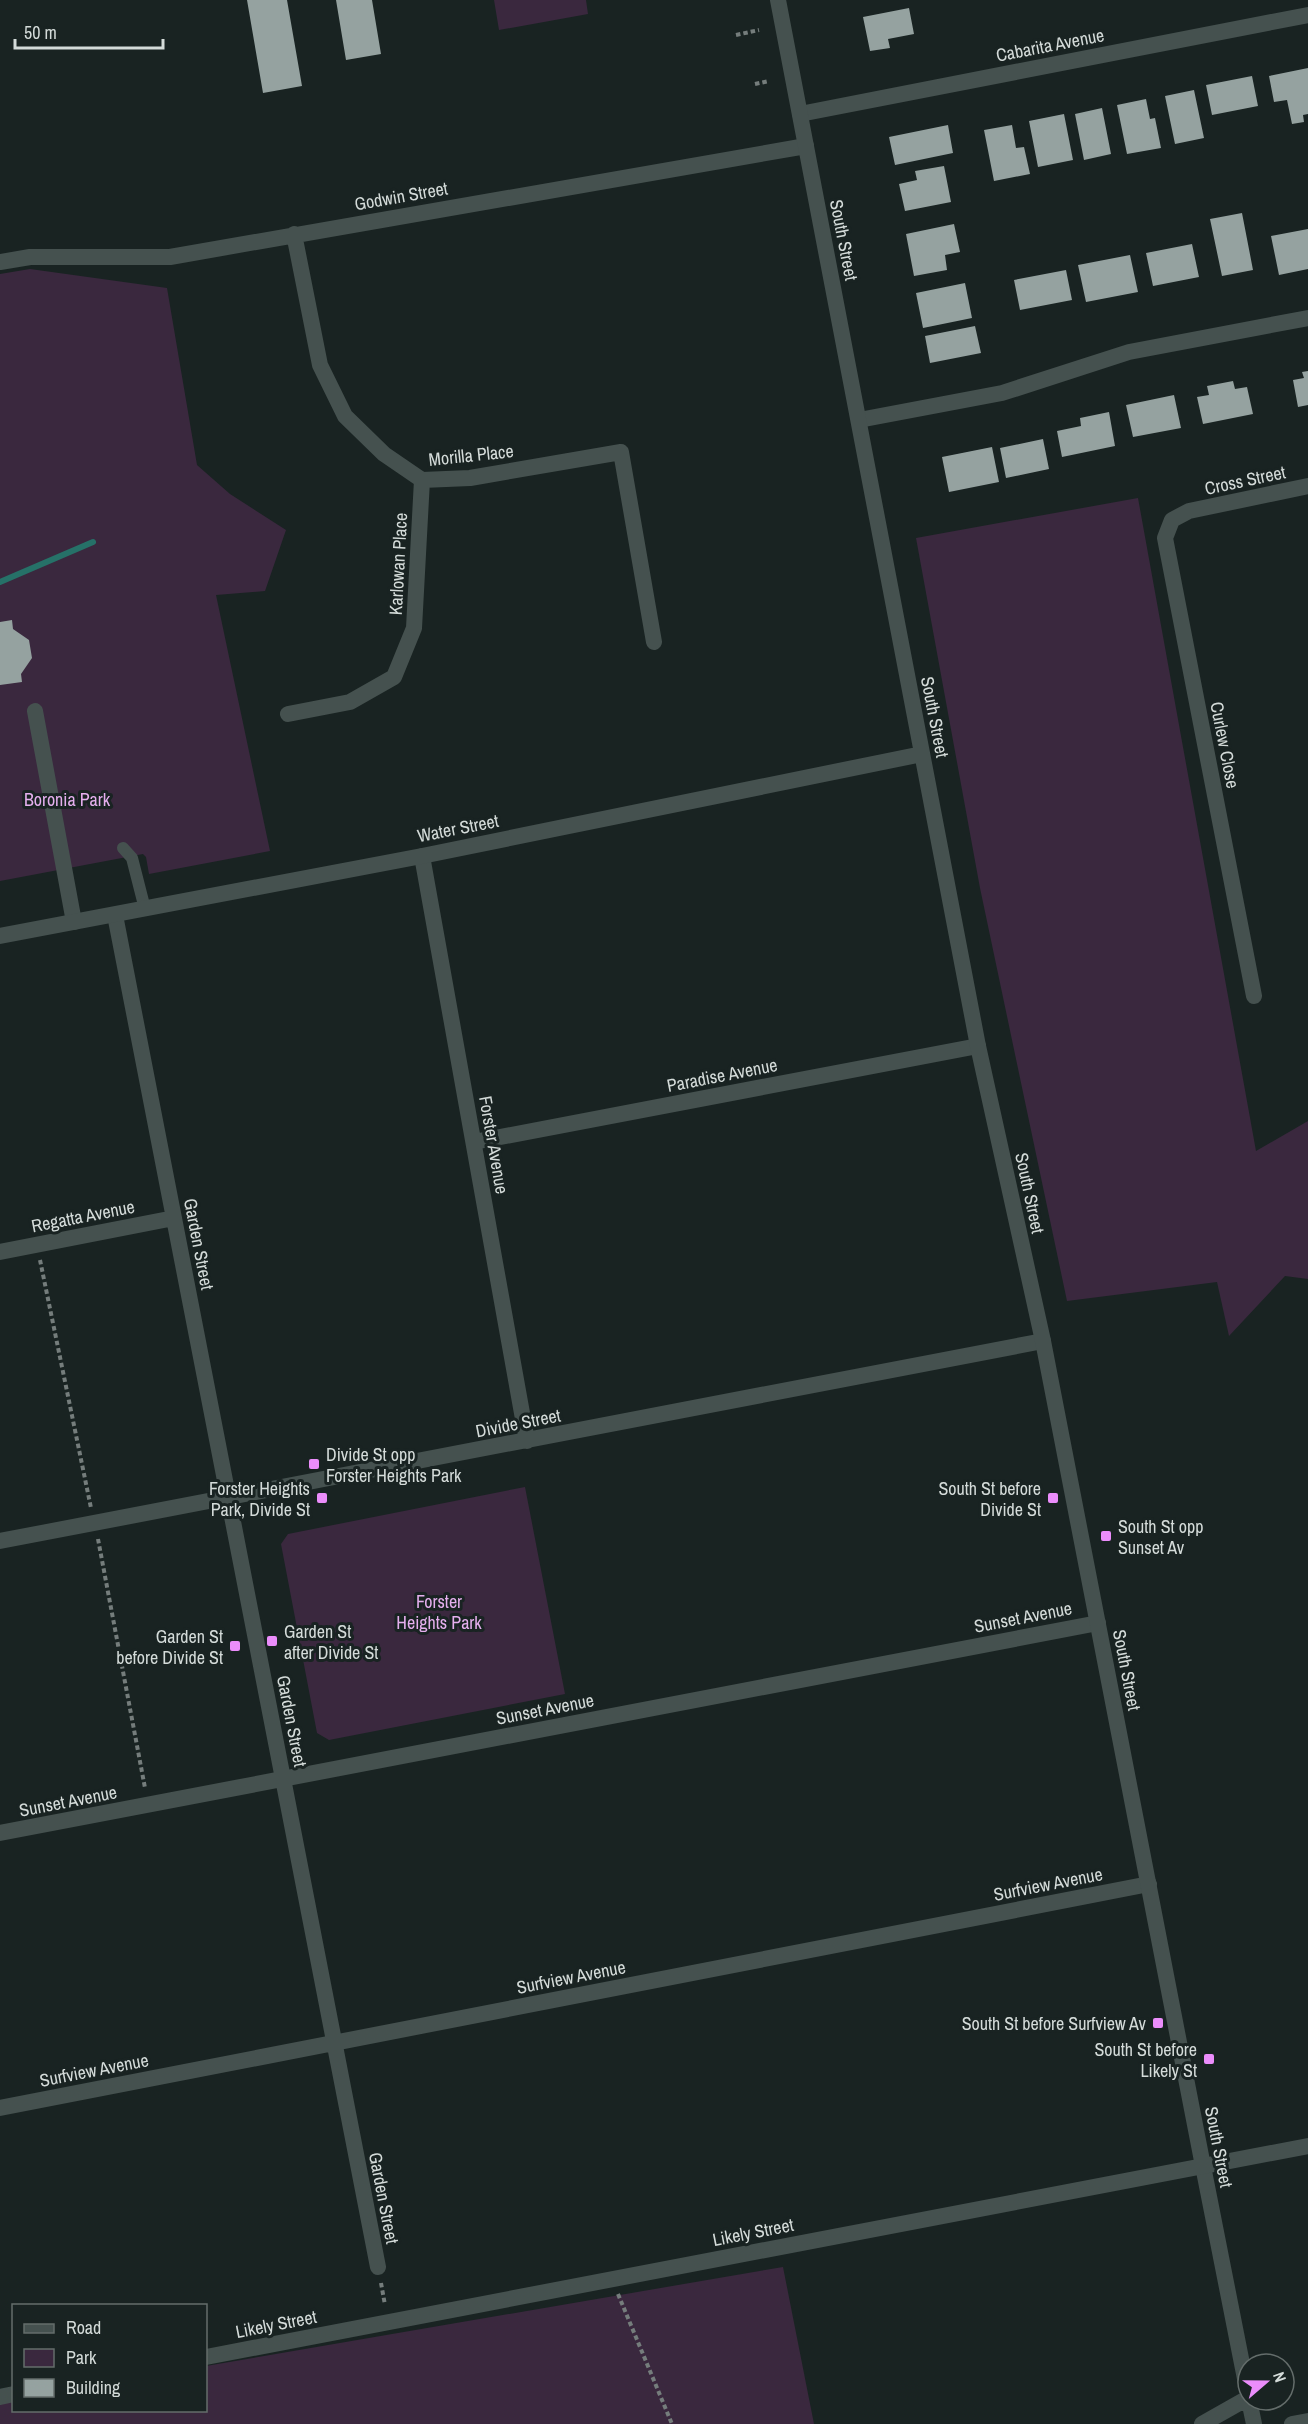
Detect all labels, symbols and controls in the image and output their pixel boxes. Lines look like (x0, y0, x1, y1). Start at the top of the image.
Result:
scale bar (15, 12, 164, 50)
text: 50 m (24, 20, 57, 45)
street label: Cabarita Avenue (994, 22, 1106, 68)
street label: Godwin Street (352, 175, 450, 217)
street label: South Street (824, 197, 864, 283)
street label: Morilla Place (427, 438, 515, 472)
street label: Cross Street (1202, 459, 1288, 501)
street label: Karlowan Place (383, 512, 413, 616)
street label: South Street (915, 674, 955, 760)
street label: Curlew Close (1204, 700, 1246, 790)
park label: Boronia Park (24, 787, 111, 812)
street label: Water Street (415, 808, 501, 848)
street label: Paradise Avenue (665, 1052, 779, 1098)
street label: Forster Avenue (473, 1094, 515, 1196)
street label: South Street (1009, 1150, 1051, 1236)
street label: Regatta Avenue (29, 1194, 137, 1238)
street label: Garden Street (178, 1196, 220, 1292)
street label: Divide Street (473, 1403, 563, 1443)
place label: Divide St opp Forster Heights Park (326, 1442, 462, 1488)
marker: Divide St opp Forster Heights Park (307, 1457, 321, 1471)
place label: Forster Heights Park, Divide St (209, 1476, 310, 1522)
place label: South St before Divide St (938, 1476, 1041, 1522)
marker: Forster Heights Park, Divide St (315, 1491, 329, 1505)
marker: South St before Divide St (1046, 1491, 1060, 1505)
place label: South St opp Sunset Av (1118, 1514, 1203, 1560)
marker: South St opp Sunset Av (1099, 1529, 1113, 1543)
park label: Forster Heights Park (396, 1589, 482, 1635)
street label: Sunset Avenue (972, 1595, 1074, 1639)
place label: Garden St after Divide St (284, 1619, 378, 1665)
place label: Garden St before Divide St (116, 1624, 223, 1670)
street label: South Street (1107, 1627, 1147, 1713)
marker: Garden St after Divide St (265, 1634, 279, 1648)
marker: Garden St before Divide St (228, 1639, 242, 1653)
street label: Garden Street (271, 1673, 313, 1769)
street label: Sunset Avenue (494, 1687, 596, 1731)
street label: Sunset Avenue (17, 1779, 119, 1823)
street label: Surfview Avenue (991, 1861, 1105, 1907)
street label: Surfview Avenue (514, 1954, 628, 2000)
place label: South St before Surfview Av (962, 2011, 1147, 2036)
marker: South St before Surfview Av (1151, 2016, 1165, 2030)
place label: South St before Likely St (1094, 2037, 1197, 2083)
street label: Surfview Avenue (37, 2047, 151, 2093)
marker: South St before Likely St (1202, 2052, 1216, 2066)
street label: South Street (1199, 2104, 1239, 2190)
street label: Garden Street (363, 2150, 405, 2246)
street label: Likely Street (710, 2212, 796, 2252)
legend (12, 2304, 207, 2412)
street label: Likely Street (233, 2304, 319, 2344)
text: Road (66, 2315, 101, 2340)
text: Park (66, 2345, 97, 2370)
north arrow (1236, 2352, 1296, 2412)
text: N (1268, 2369, 1292, 2385)
text: Building (66, 2375, 121, 2400)

